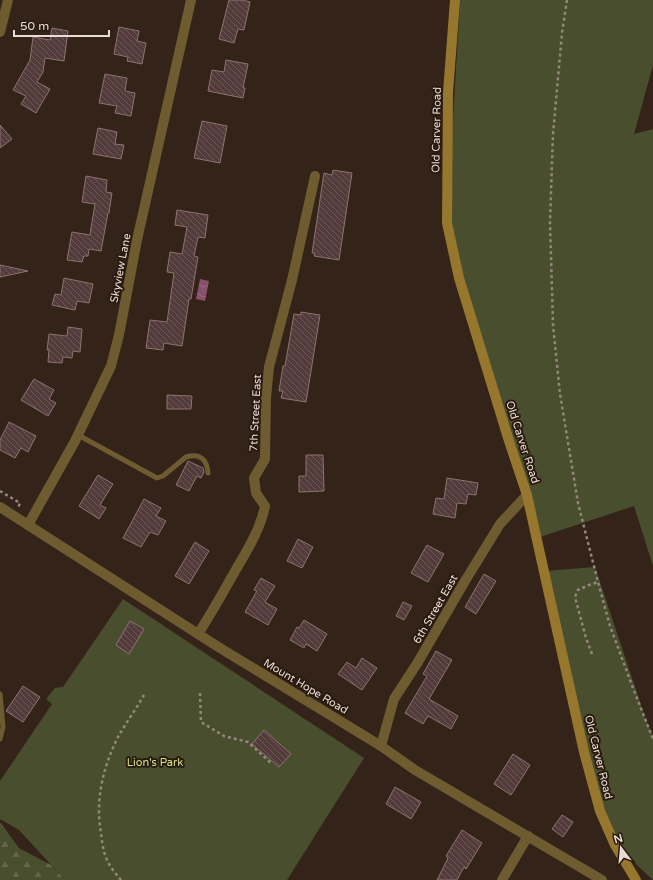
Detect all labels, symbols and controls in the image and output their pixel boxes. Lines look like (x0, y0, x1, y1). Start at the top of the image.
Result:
scale bar (14, 12, 109, 38)
text: 50 m (20, 19, 49, 33)
street label: Old Carver Road (429, 87, 444, 173)
street label: Skyview Lane (107, 232, 134, 304)
street label: 7th Street East (247, 374, 264, 452)
street label: Old Carver Road (503, 399, 542, 485)
street label: 6th Street East (410, 572, 460, 646)
street label: Mount Hope Road (261, 656, 350, 717)
street label: Old Carver Road (582, 714, 615, 801)
park label: Lion's Park (127, 756, 183, 769)
north arrow (601, 828, 641, 868)
text: N (612, 831, 624, 846)

